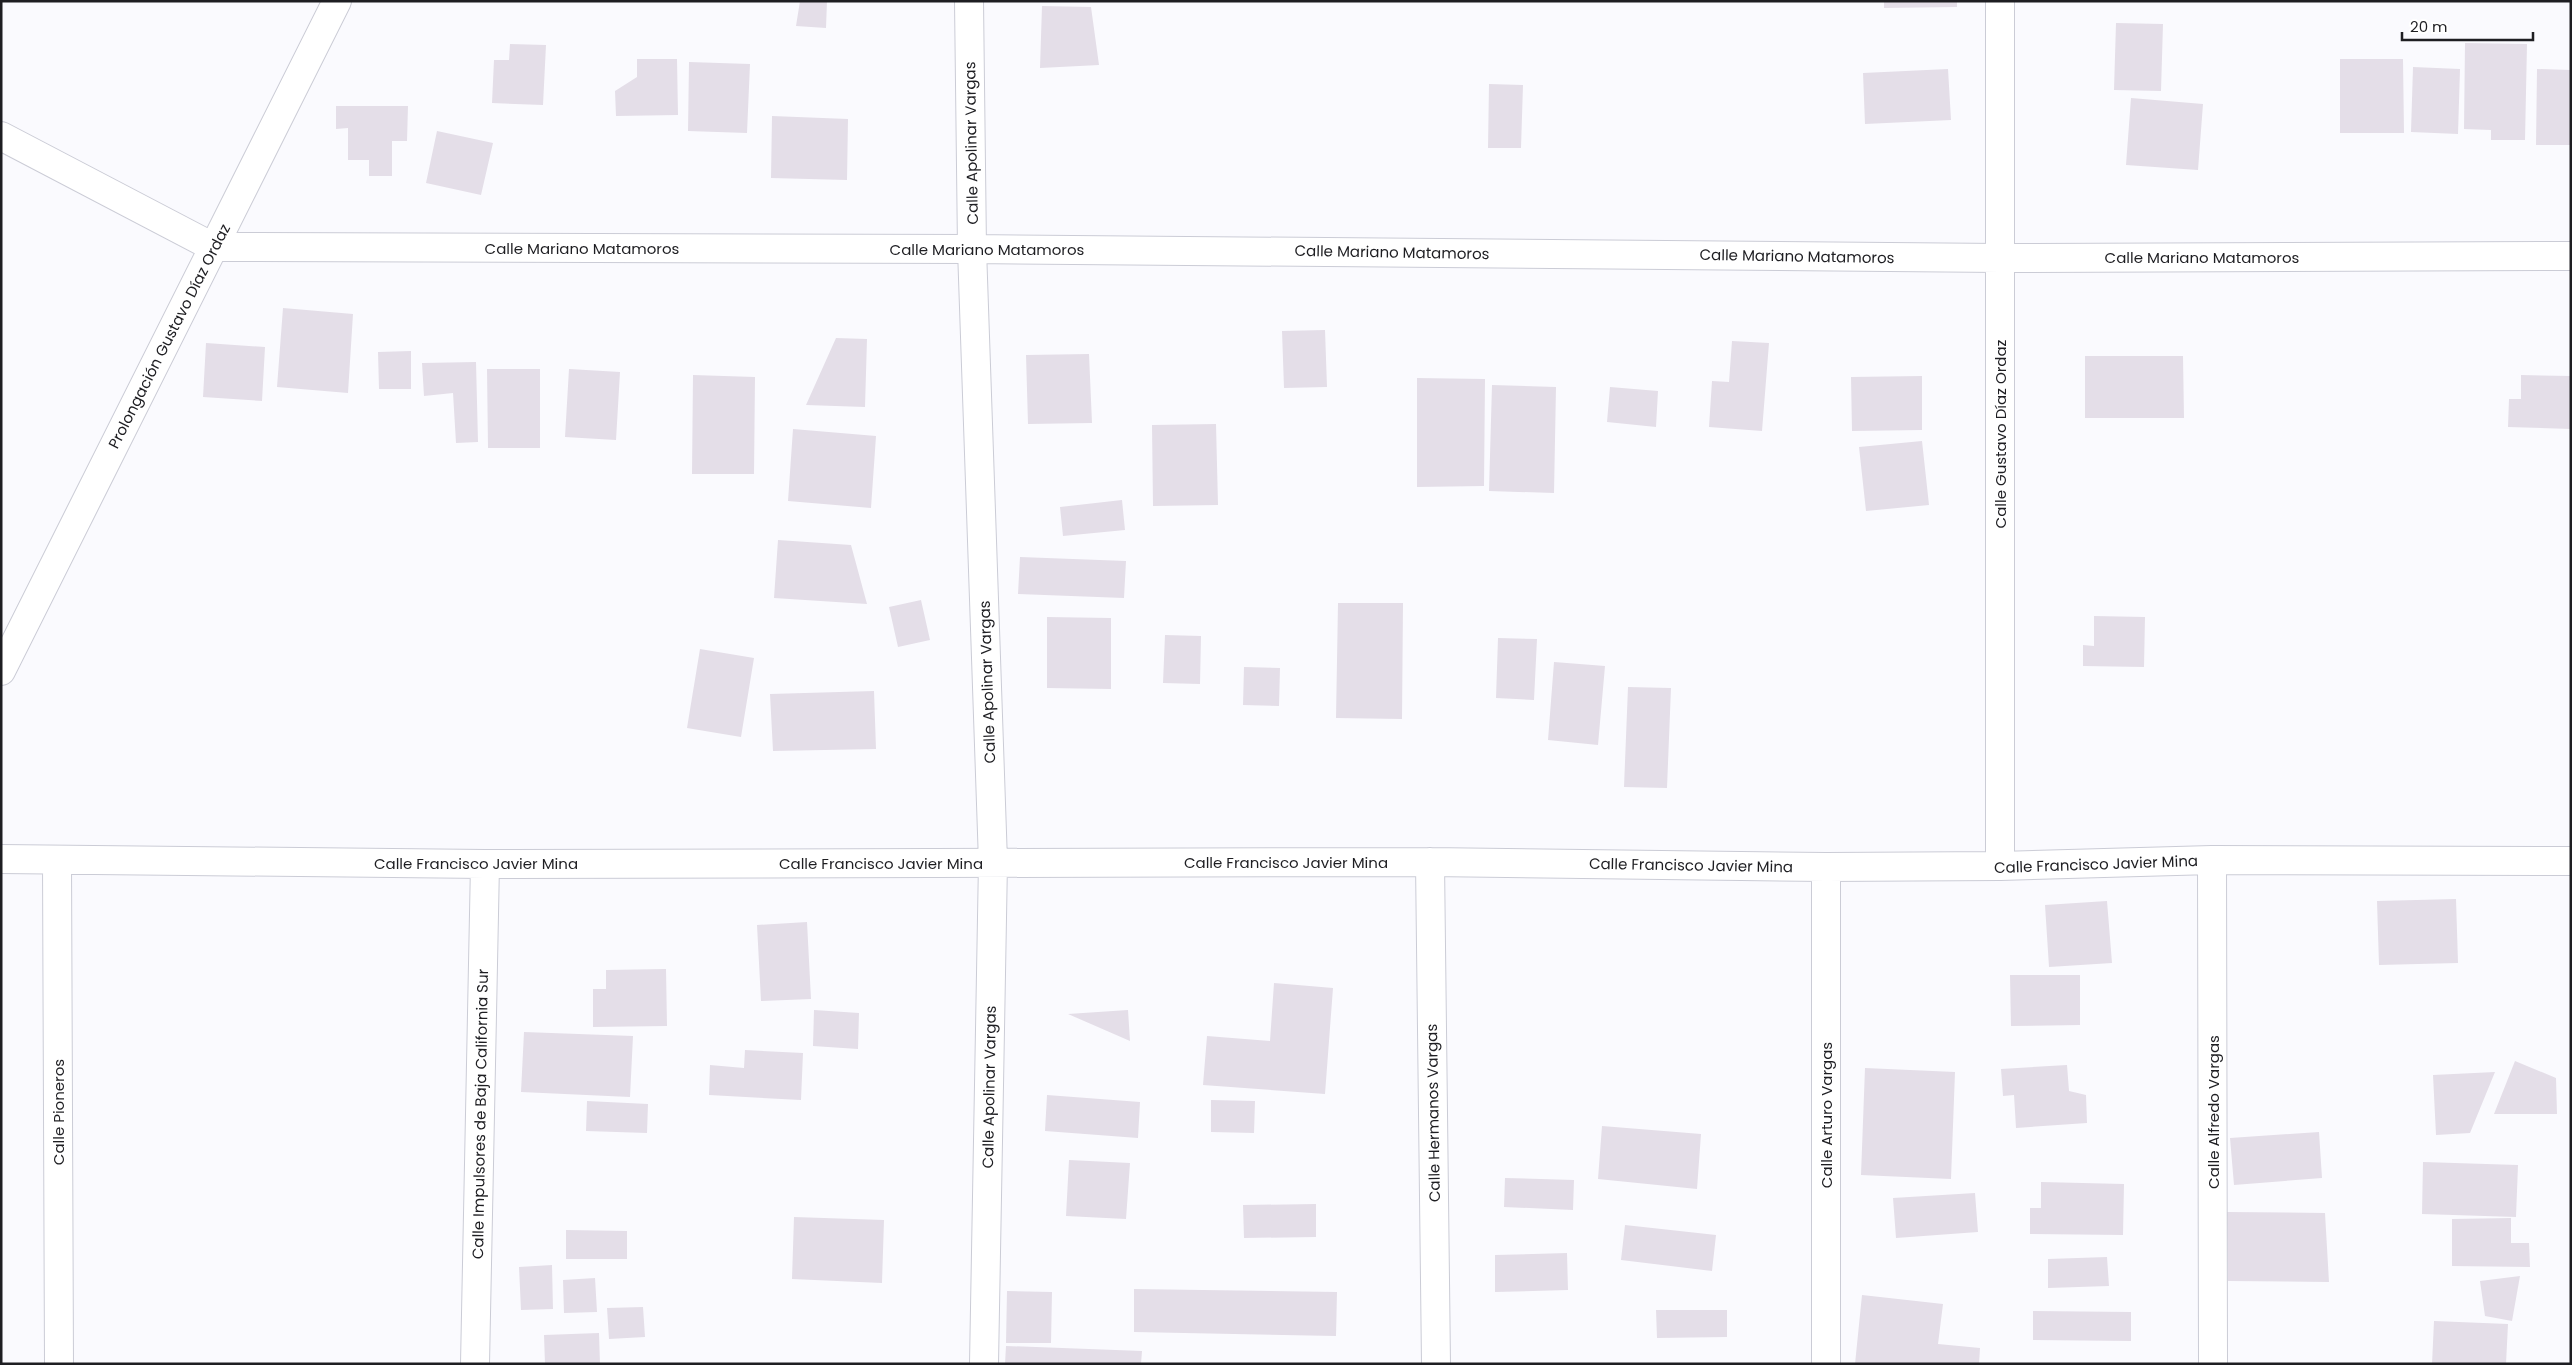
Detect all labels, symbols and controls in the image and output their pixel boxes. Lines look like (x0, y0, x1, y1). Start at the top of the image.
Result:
scale bar (2402, 10, 2533, 42)
text: 20 m (2410, 16, 2448, 37)
street label: Calle Apolinar Vargas (959, 61, 983, 225)
street label: Prolongación Gustavo Díaz Ordaz (103, 220, 235, 452)
street label: Calle Mariano Matamoros (485, 238, 680, 259)
street label: Calle Mariano Matamoros (890, 239, 1085, 260)
street label: Calle Mariano Matamoros (1294, 240, 1490, 264)
street label: Calle Mariano Matamoros (1699, 244, 1895, 268)
street label: Calle Mariano Matamoros (2105, 247, 2300, 268)
street label: Calle Gustavo Díaz Ordaz (1990, 339, 2011, 528)
street label: Calle Apolinar Vargas (974, 600, 1000, 764)
street label: Calle Francisco Javier Mina (1994, 850, 2198, 878)
street label: Calle Francisco Javier Mina (1184, 852, 1388, 873)
street label: Calle Francisco Javier Mina (374, 853, 578, 874)
street label: Calle Francisco Javier Mina (779, 853, 983, 874)
street label: Calle Francisco Javier Mina (1589, 853, 1793, 877)
street label: Calle Impulsores de Baja California Sur (467, 968, 493, 1259)
street label: Calle Apolinar Vargas (977, 1005, 1001, 1169)
street label: Calle Hermanos Vargas (1421, 1024, 1445, 1202)
street label: Calle Alfredo Vargas (2203, 1035, 2224, 1189)
street label: Calle Arturo Vargas (1816, 1042, 1837, 1188)
street label: Calle Pioneros (48, 1059, 69, 1165)

